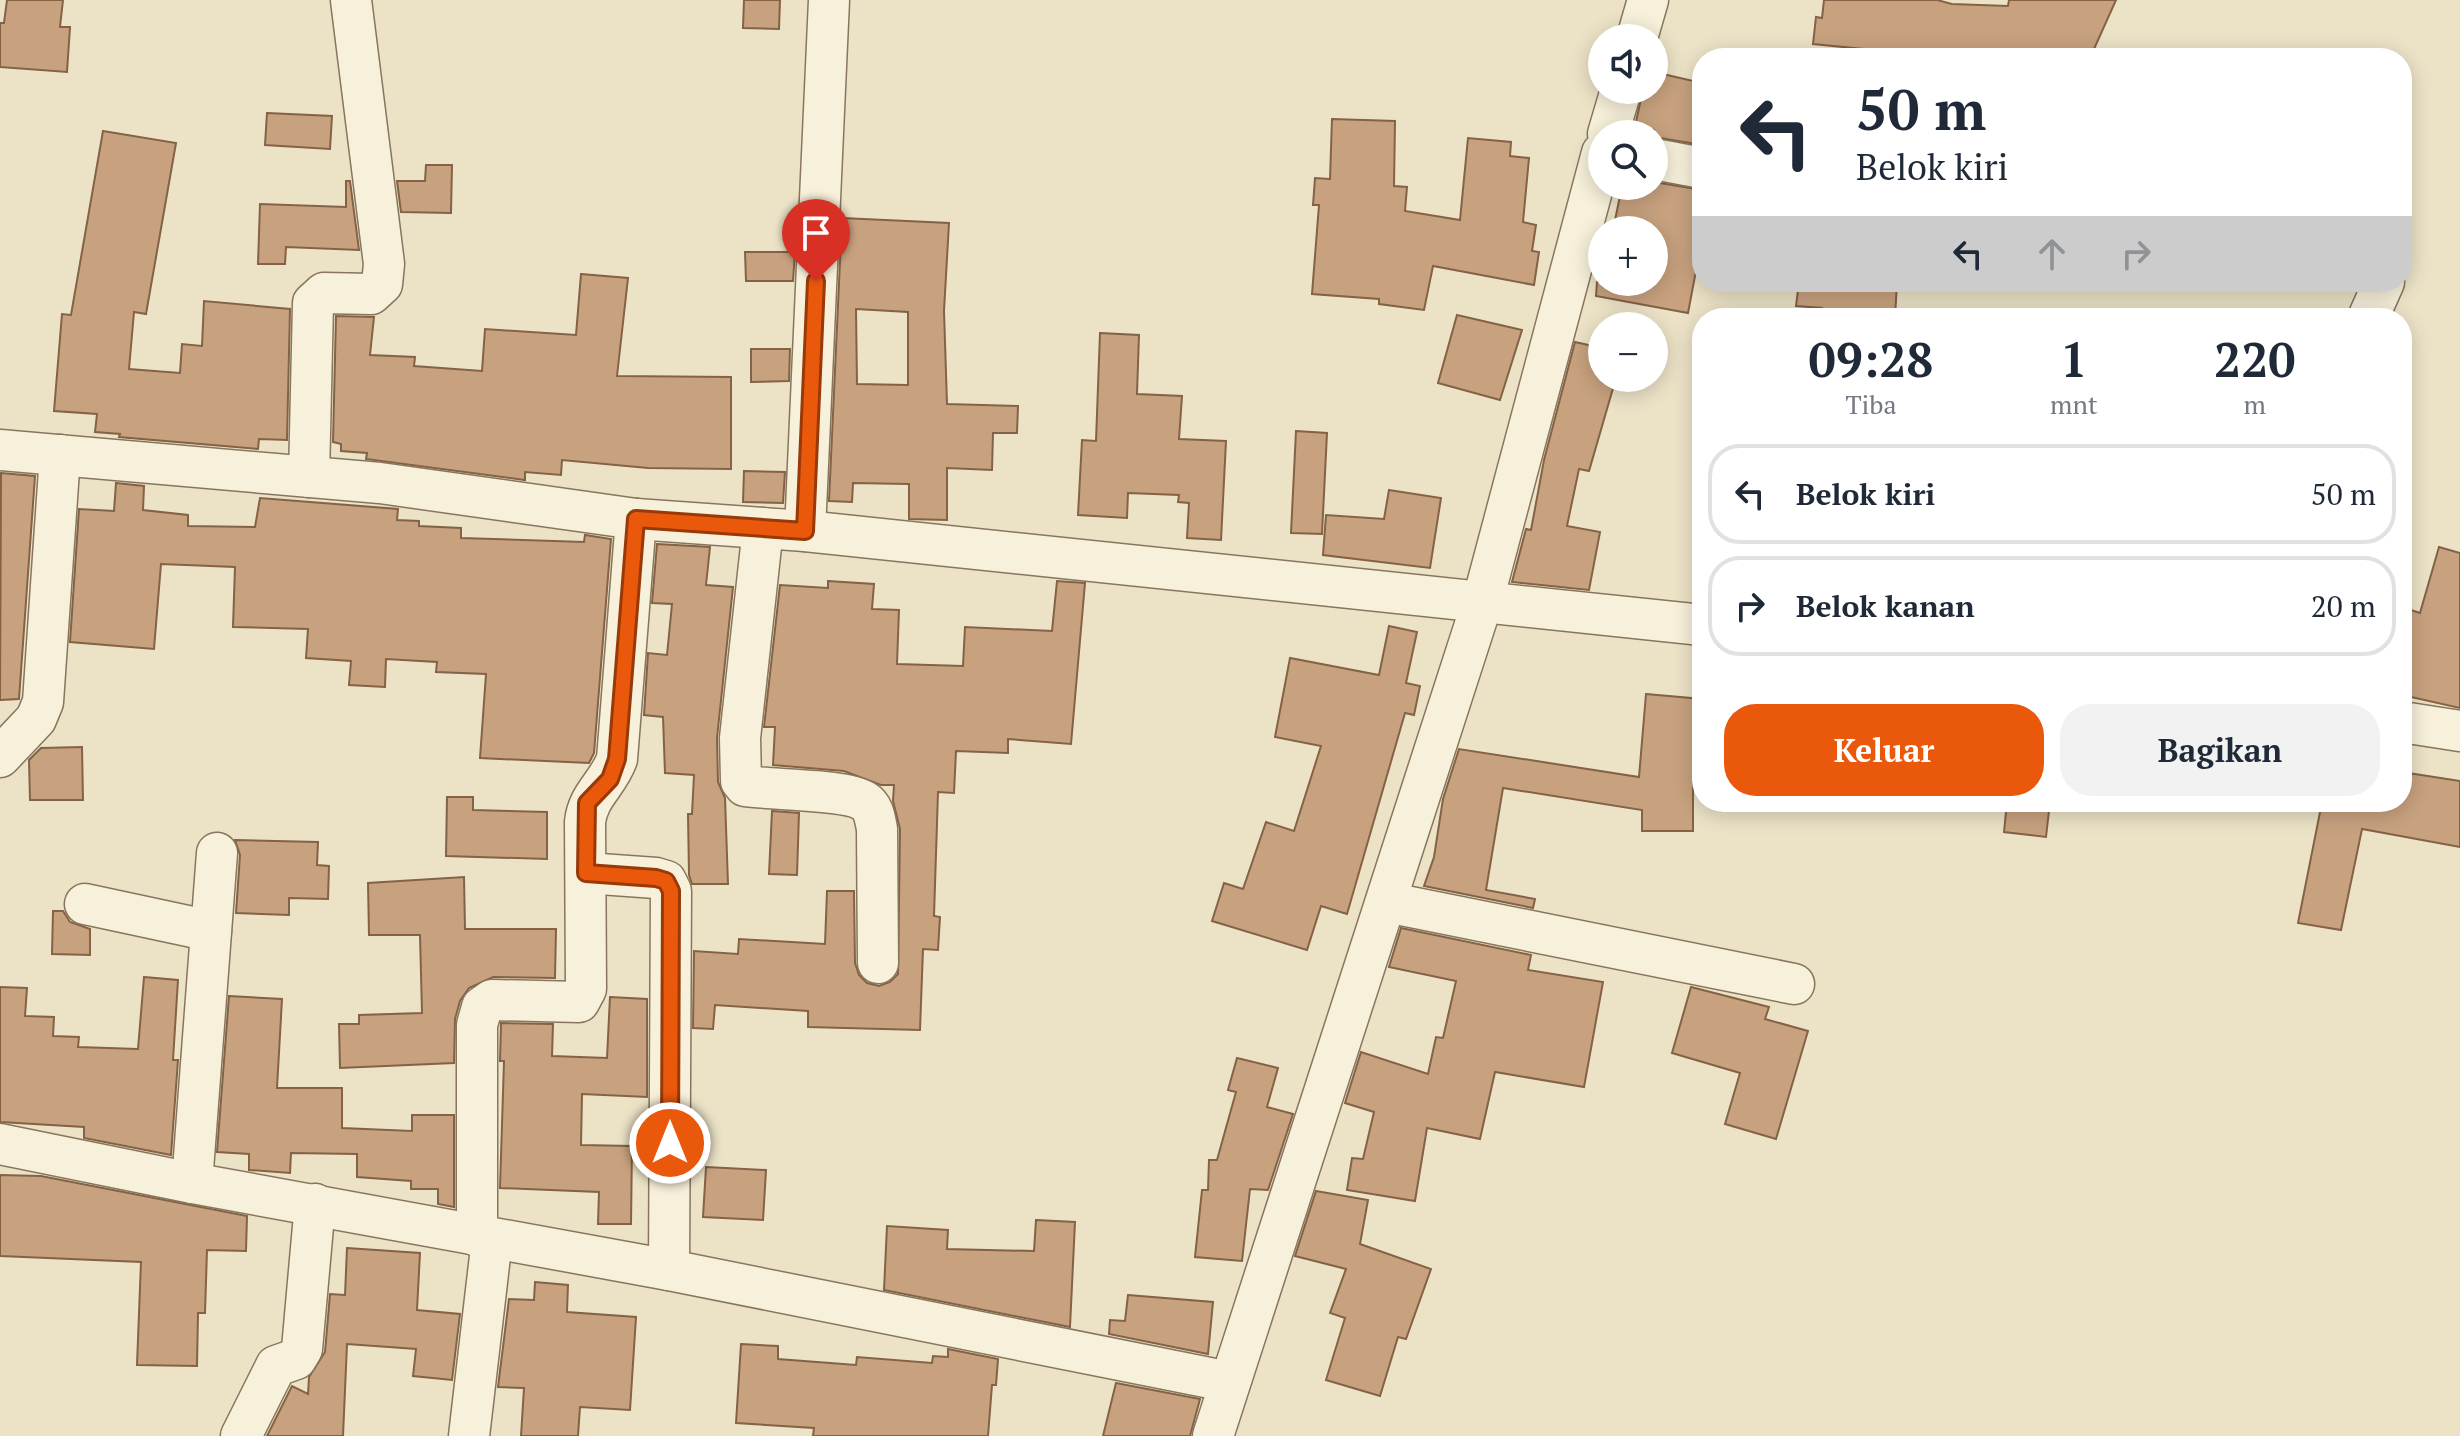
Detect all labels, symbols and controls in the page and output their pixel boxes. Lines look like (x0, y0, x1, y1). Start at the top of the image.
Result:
map controls (1588, 24, 1668, 392)
button: sound (1588, 24, 1668, 104)
text: 50 m (1856, 72, 1986, 146)
icon: left (1724, 80, 1828, 184)
button: search (1588, 120, 1668, 200)
text: Belok kiri (1856, 143, 2008, 190)
pin (782, 199, 850, 281)
icon: arrive (794, 211, 838, 255)
button: + (1588, 216, 1668, 296)
icon: left (1946, 232, 1990, 276)
icon: ahead (2030, 232, 2074, 276)
icon: right (2114, 232, 2158, 276)
button: − (1588, 312, 1668, 392)
text: 09:28 (1809, 327, 1933, 391)
text: 1 (2060, 327, 2087, 391)
text: 220 (2214, 327, 2295, 391)
text: Tiba (1845, 387, 1897, 421)
text: mnt (2050, 387, 2098, 421)
text: m (2244, 387, 2266, 421)
icon: left (1728, 472, 1772, 516)
text: Belok kiri (1796, 474, 1935, 514)
text: 50 m (2311, 474, 2376, 514)
icon: right (1728, 584, 1772, 628)
text: Belok kanan (1796, 586, 1975, 626)
text: 20 m (2311, 586, 2376, 626)
button: Keluar (1724, 704, 2044, 796)
button: Bagikan (2060, 704, 2380, 796)
position arrow (628, 1101, 712, 1185)

